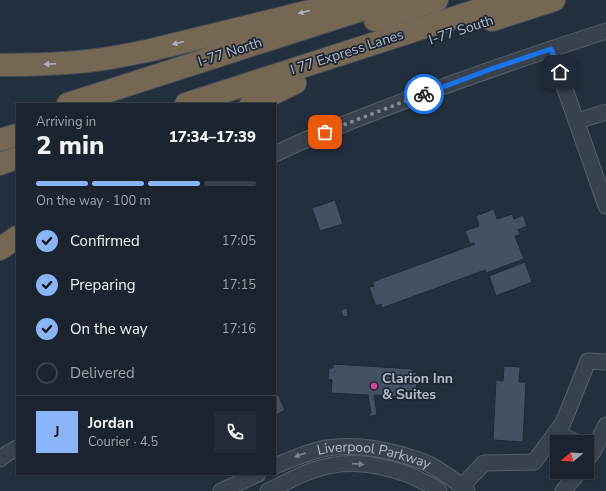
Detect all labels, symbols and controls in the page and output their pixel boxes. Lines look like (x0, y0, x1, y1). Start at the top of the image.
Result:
one-way arrow (298, 10, 310, 16)
street label: I-77 South (426, 11, 496, 49)
street label: I 77 Express Lanes (288, 25, 406, 79)
street label: I-77 North (196, 33, 264, 71)
one-way arrow (171, 40, 183, 46)
pin (543, 55, 577, 89)
one-way arrow (44, 60, 56, 67)
icon: home (549, 61, 571, 83)
courier (404, 74, 444, 114)
icon: bike (413, 83, 435, 105)
text: Arriving in (36, 113, 96, 131)
pin (308, 115, 342, 149)
icon: bag (314, 121, 336, 143)
text: 17:34–17:39 (169, 127, 256, 147)
text: 2 min (36, 128, 104, 163)
text: On the way · 100 m (36, 192, 151, 210)
icon: check (36, 230, 58, 252)
text: Confirmed (70, 231, 140, 251)
text: 17:05 (222, 232, 256, 250)
icon: check (36, 274, 58, 296)
text: Preparing (70, 275, 135, 295)
text: 17:15 (222, 276, 256, 294)
icon: check (36, 318, 58, 340)
text: On the way (70, 319, 148, 339)
text: 17:16 (222, 320, 256, 338)
text: Delivered (70, 363, 135, 383)
place label: Clarion Inn & Suites (382, 369, 453, 404)
marker: Clarion Inn & Suites (369, 381, 379, 391)
button: phone (214, 411, 256, 453)
text: Jordan (88, 413, 134, 433)
text: J (54, 422, 60, 442)
text: Courier · 4.5 (88, 433, 158, 451)
north arrow (550, 435, 594, 479)
map controls (550, 435, 594, 479)
street label: Liverpool Parkway (315, 437, 435, 474)
one-way arrow (294, 453, 306, 459)
one-way arrow (352, 461, 364, 468)

